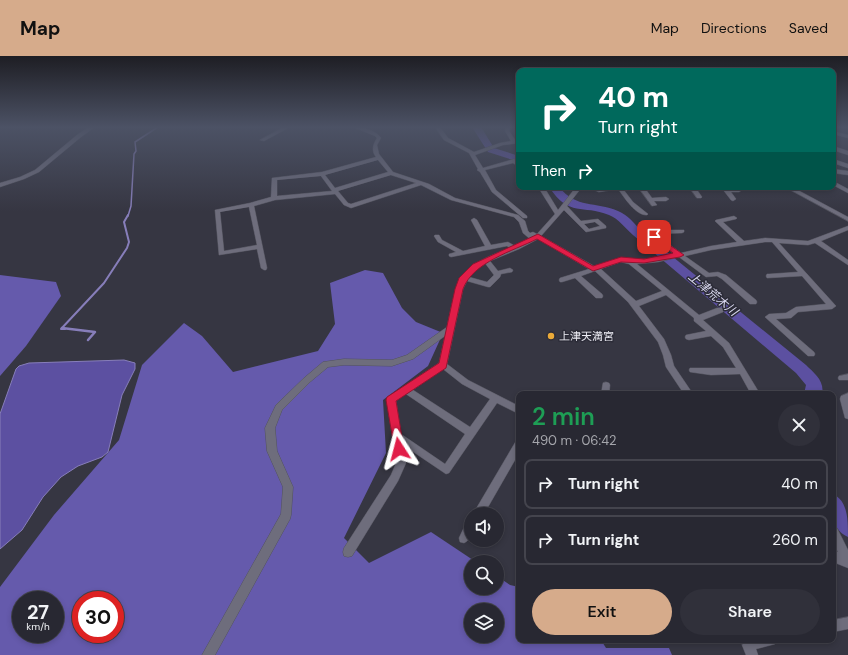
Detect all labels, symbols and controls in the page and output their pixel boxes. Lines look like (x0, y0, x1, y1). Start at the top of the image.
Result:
text: Map (20, 16, 60, 41)
text: Map (651, 19, 679, 37)
text: Directions (701, 19, 767, 37)
text: Saved (789, 19, 828, 37)
text: 40 m (598, 79, 669, 116)
icon: right (532, 84, 584, 136)
text: Turn right (598, 115, 678, 139)
icon: right (574, 160, 596, 182)
text: Then (532, 161, 566, 181)
pin (637, 220, 671, 254)
icon: arrive (643, 226, 665, 248)
water label: 上津荒木川 (685, 269, 743, 321)
place label: 上津天満宮 (559, 329, 614, 343)
marker: 上津天満宮 (546, 331, 556, 341)
text: 2 min (532, 401, 595, 432)
button: close (778, 404, 820, 446)
position arrow (378, 428, 420, 470)
text: 490 m · 06:42 (532, 432, 617, 449)
icon: right (534, 473, 556, 495)
text: Turn right (568, 474, 639, 494)
text: 40 m (781, 474, 818, 494)
map controls (464, 507, 504, 643)
button: sound (464, 507, 504, 547)
icon: right (534, 529, 556, 551)
text: Turn right (568, 530, 639, 550)
text: 260 m (772, 530, 818, 550)
button: search (464, 555, 504, 595)
button: Exit (532, 589, 672, 635)
button: Share (680, 589, 820, 635)
speed limit sign: 30 (72, 591, 124, 643)
text: 27 (27, 599, 49, 625)
button: layers (464, 603, 504, 643)
text: km/h (26, 620, 50, 633)

